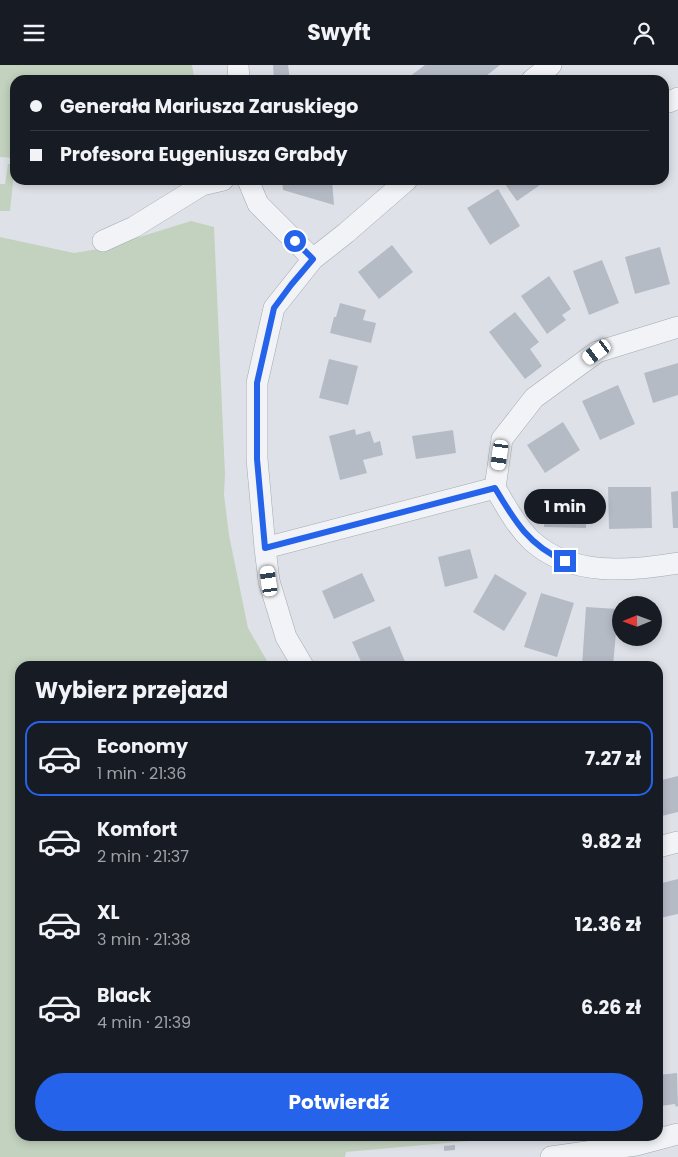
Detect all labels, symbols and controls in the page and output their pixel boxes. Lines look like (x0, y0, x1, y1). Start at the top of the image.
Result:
text: Swyft (307, 17, 371, 48)
icon: menu (20, 19, 48, 47)
icon: person (630, 19, 658, 47)
text: Generała Mariusza Zaruskiego (60, 93, 358, 120)
text: Profesora Eugeniusza Grabdy (60, 141, 348, 168)
route start (284, 230, 306, 252)
car (580, 337, 613, 367)
car (490, 439, 509, 471)
callout: 1 min (524, 489, 606, 523)
text: 1 min (544, 495, 586, 518)
route end (554, 550, 576, 572)
car (259, 565, 278, 597)
north arrow (612, 596, 662, 646)
map controls (612, 596, 662, 646)
text: Wybierz przejazd (35, 675, 228, 706)
text: Economy (97, 733, 188, 760)
icon: car (37, 736, 82, 781)
text: 7.27 zł (585, 745, 641, 772)
text: 1 min · 21:36 (97, 762, 186, 785)
text: Komfort (97, 816, 177, 843)
icon: car (37, 819, 82, 864)
text: 9.82 zł (581, 828, 641, 855)
text: 2 min · 21:37 (97, 845, 189, 868)
text: XL (97, 899, 120, 926)
icon: car (37, 902, 82, 947)
text: 12.36 zł (574, 911, 641, 938)
text: 3 min · 21:38 (97, 928, 191, 951)
text: Black (97, 982, 151, 1009)
icon: car (37, 985, 82, 1030)
text: 6.26 zł (581, 994, 641, 1021)
text: 4 min · 21:39 (97, 1011, 191, 1034)
button: Potwierdź (35, 1073, 643, 1131)

